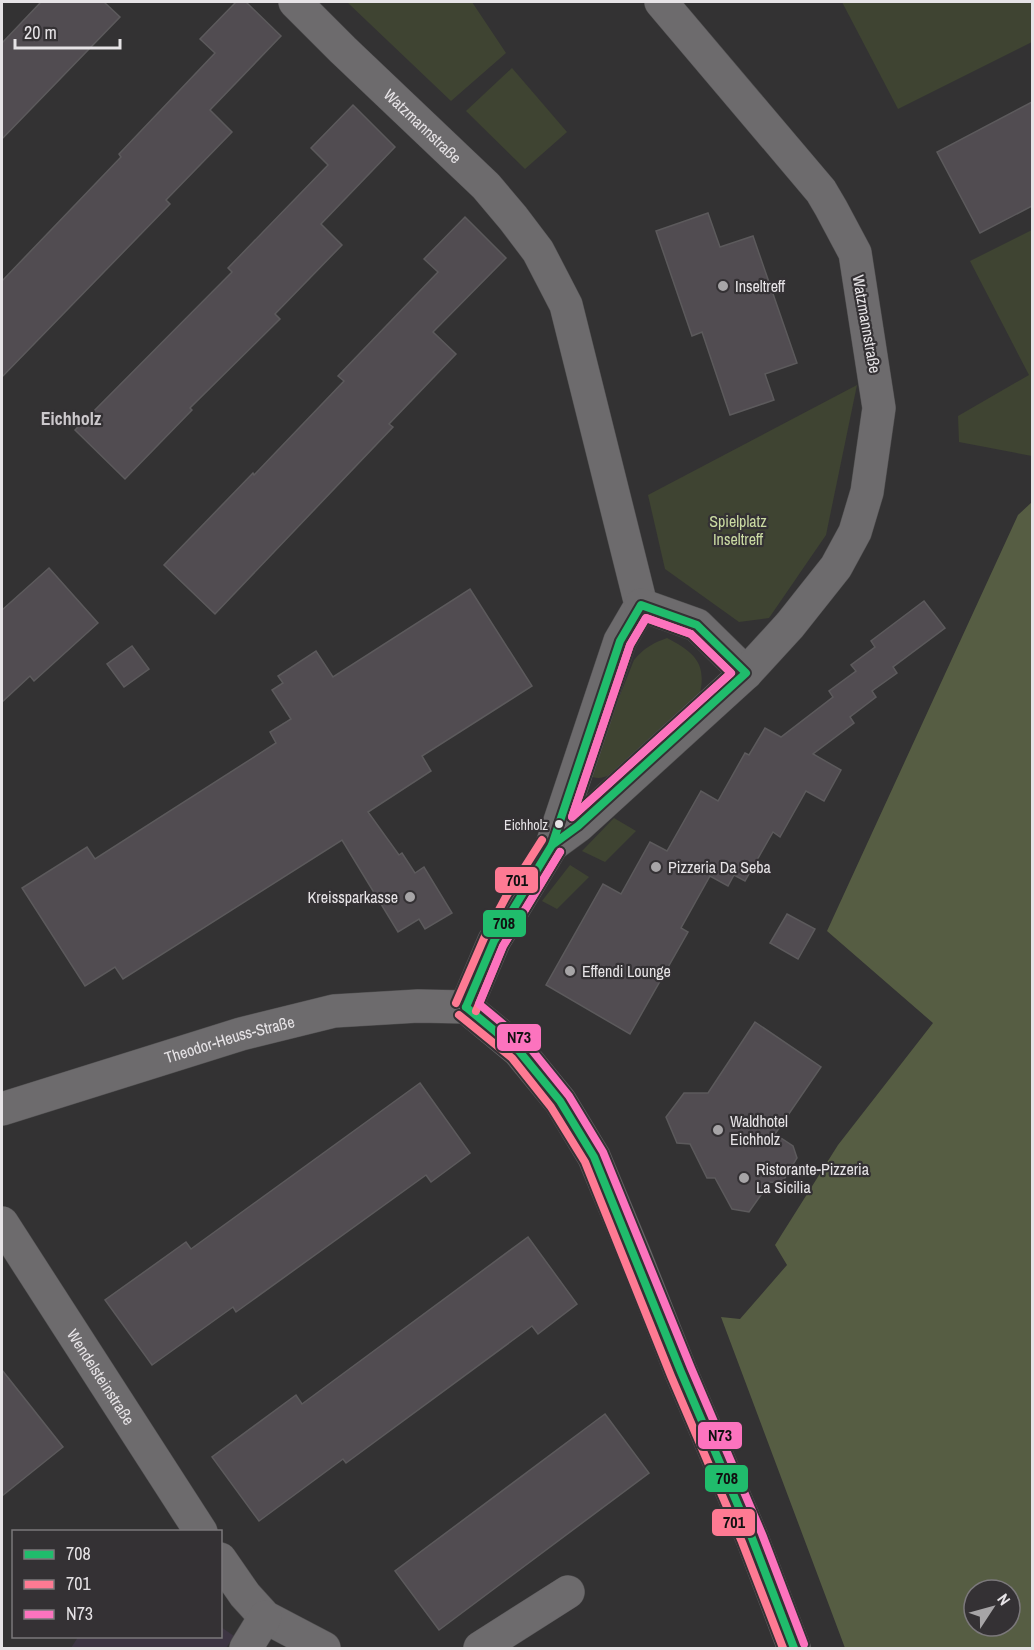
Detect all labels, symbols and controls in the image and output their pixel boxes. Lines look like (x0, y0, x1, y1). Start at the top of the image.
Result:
scale bar (15, 12, 120, 50)
text: 20 m (24, 20, 57, 45)
street label: Watzmannstraße (379, 84, 466, 168)
street label: Watzmannstraße (848, 273, 886, 375)
place label: Inseltreff (735, 275, 786, 297)
marker: Inseltreff (716, 279, 730, 293)
district label: Eichholz (41, 406, 102, 431)
park label: Spielplatz Inseltreff (709, 510, 767, 550)
place label: Eichholz (504, 816, 548, 834)
marker: Eichholz (553, 818, 565, 830)
place label: Pizzeria Da Seba (668, 856, 772, 878)
marker: Pizzeria Da Seba (649, 860, 663, 874)
line badge: 701 (494, 866, 539, 894)
text: 701 (506, 869, 529, 891)
place label: Kreissparkasse (308, 886, 398, 908)
marker: Kreissparkasse (403, 890, 417, 904)
line badge: 708 (482, 909, 527, 938)
text: 708 (493, 912, 515, 934)
place label: Effendi Lounge (582, 960, 671, 982)
marker: Effendi Lounge (563, 964, 577, 978)
street label: Theodor-Heuss-Straße (162, 1010, 297, 1068)
line badge: N73 (496, 1023, 542, 1052)
text: N73 (507, 1026, 531, 1048)
place label: Waldhotel Eichholz (730, 1110, 788, 1150)
marker: Waldhotel Eichholz (711, 1123, 725, 1137)
place label: Ristorante-Pizzeria La Sicilia (756, 1158, 870, 1198)
marker: Ristorante-Pizzeria La Sicilia (737, 1171, 751, 1185)
street label: Wendelsteinstraße (62, 1325, 140, 1429)
line badge: N73 (697, 1421, 743, 1450)
text: N73 (708, 1424, 732, 1446)
line badge: 708 (704, 1464, 749, 1493)
text: 708 (716, 1467, 738, 1489)
line badge: 701 (711, 1508, 756, 1537)
text: 701 (723, 1511, 746, 1533)
legend (12, 1530, 222, 1638)
text: 708 (66, 1541, 91, 1566)
text: 701 (66, 1571, 91, 1596)
north arrow (962, 1578, 1022, 1638)
text: N (992, 1589, 1016, 1609)
text: N73 (66, 1601, 93, 1626)

